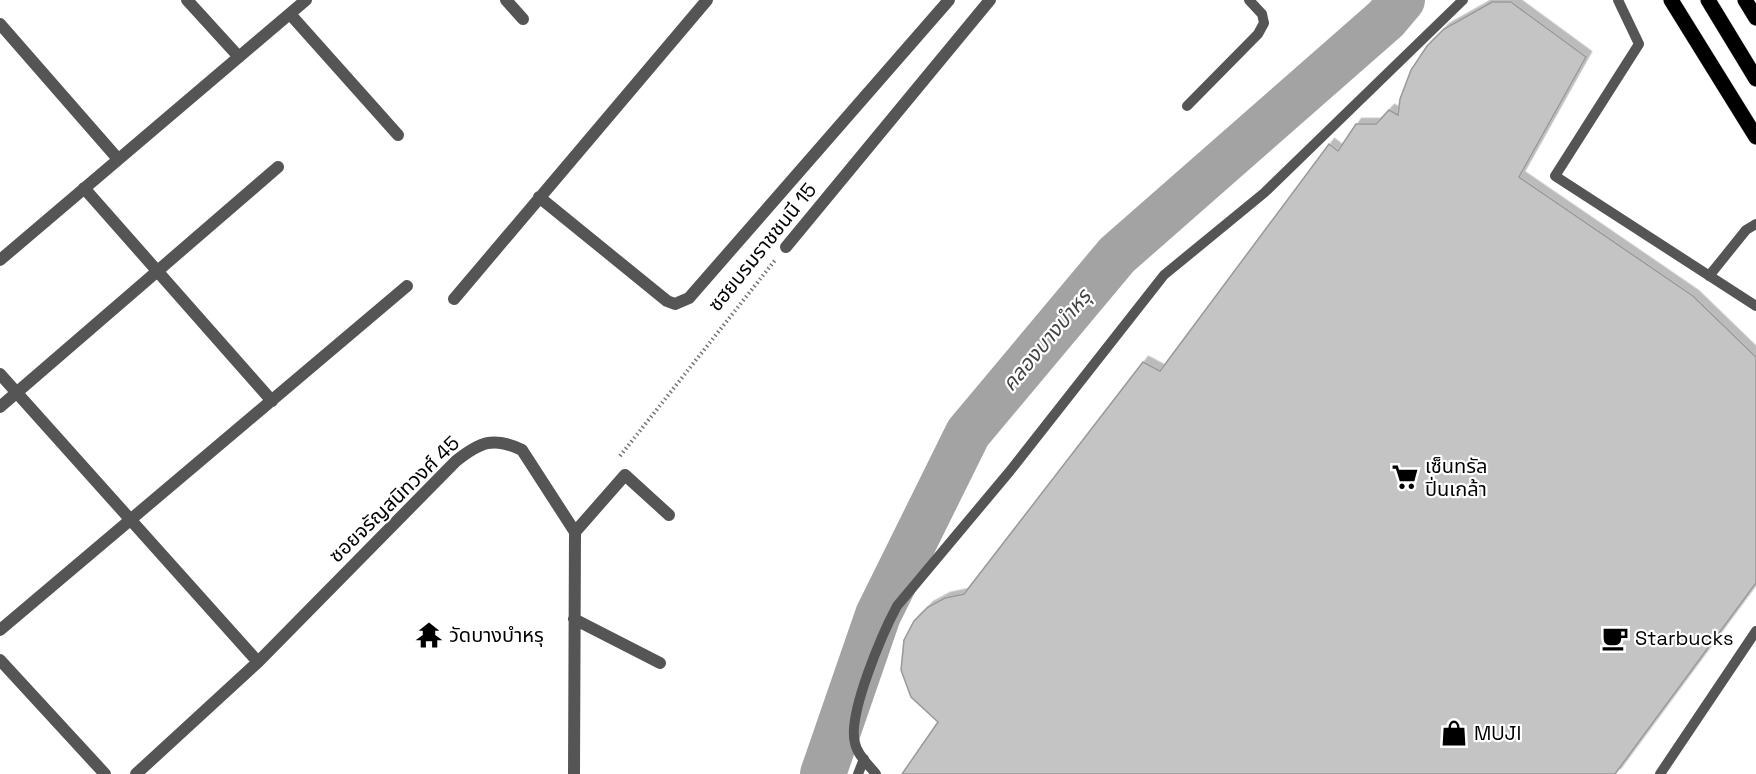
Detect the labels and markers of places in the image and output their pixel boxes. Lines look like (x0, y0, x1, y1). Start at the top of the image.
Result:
place label: เซ็นทรัล ปิ่นเกล้า (1425, 453, 1487, 502)
supermarket icon: เซ็นทรัล ปิ่นเกล้า (1390, 462, 1420, 492)
temple icon: วัดบางบำหรุ (414, 620, 444, 650)
place label: วัดบางบำหรุ (449, 622, 544, 648)
cafe icon: Starbucks (1600, 623, 1630, 653)
place label: Starbucks (1635, 625, 1734, 651)
shop icon: MUJI (1439, 718, 1469, 748)
place label: MUJI (1474, 720, 1521, 746)

